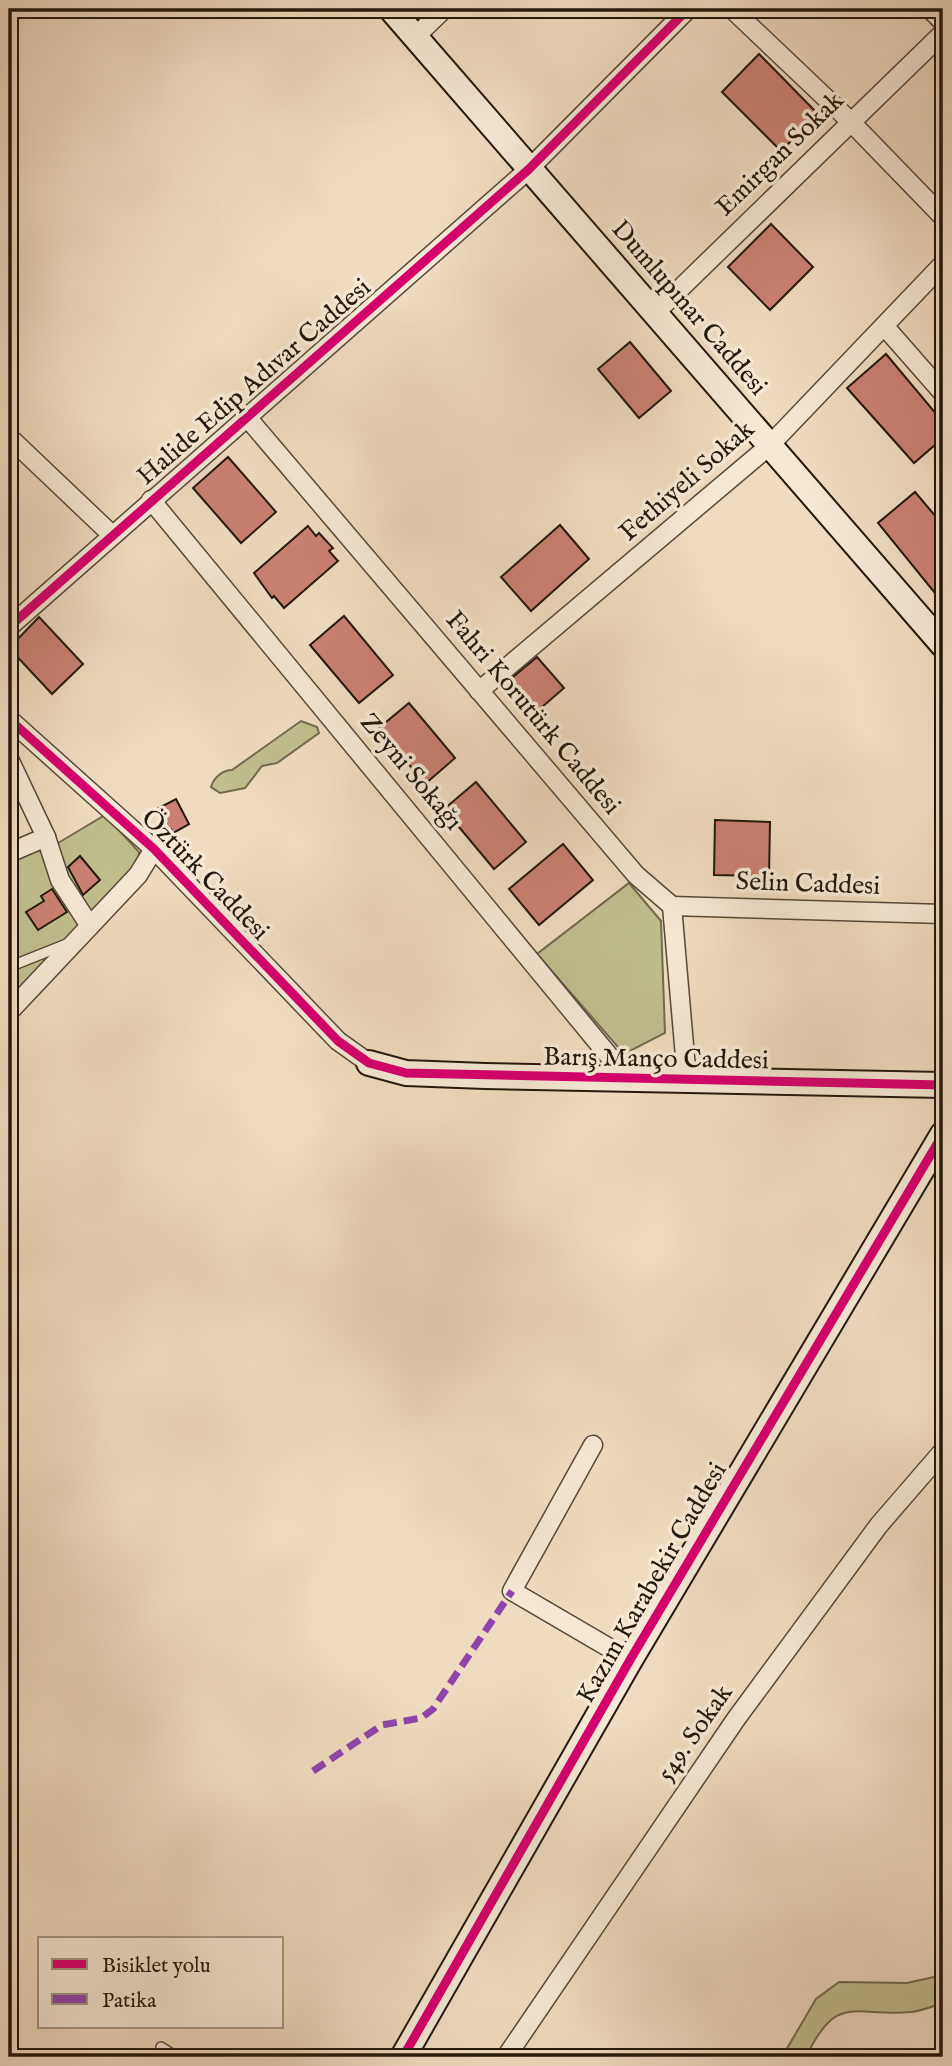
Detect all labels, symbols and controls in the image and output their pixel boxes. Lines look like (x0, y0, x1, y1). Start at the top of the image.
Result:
street label: Emirgan Sokak (709, 84, 852, 223)
street label: Dumlupınar Caddesi (604, 213, 774, 403)
street label: Halide Edip Adıvar Caddesi (130, 271, 378, 493)
street label: Fethiyeli Sokak (613, 413, 762, 549)
street label: Fahri Korutürk Caddesi (438, 604, 628, 822)
street label: Zeyni Sokağı (352, 707, 470, 837)
street label: Öztürk Caddesi (134, 802, 276, 948)
street label: Selin Caddesi (735, 865, 881, 903)
street label: Barış Manço Caddesi (543, 1041, 769, 1077)
street label: Kazım Karabekir Caddesi (569, 1456, 735, 1710)
street label: 549. Sokak (650, 1677, 741, 1788)
legend (38, 1937, 284, 2028)
text: Bisiklet yolu (102, 1953, 211, 1980)
text: Patika (102, 1988, 157, 2015)

